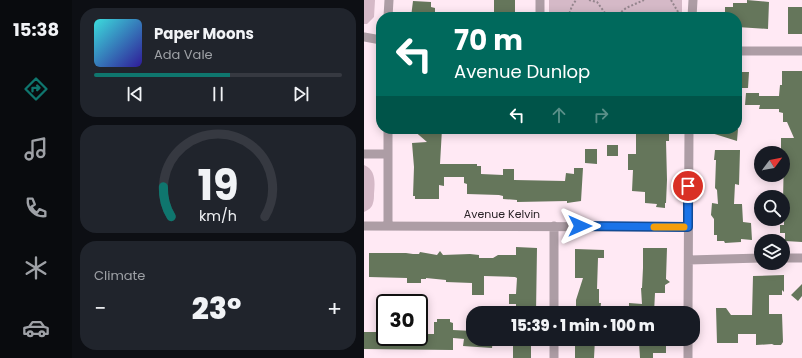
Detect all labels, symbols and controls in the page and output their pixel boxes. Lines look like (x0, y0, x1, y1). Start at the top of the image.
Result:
text: 15:38 (13, 17, 59, 42)
text: 70 m (454, 21, 523, 60)
text: Paper Moons (154, 23, 254, 44)
icon: left (388, 28, 440, 80)
text: Ada Vale (154, 45, 213, 64)
text: Avenue Dunlop (454, 59, 590, 84)
icon: directions (22, 75, 50, 103)
icon: previous (124, 83, 146, 105)
icon: pause (207, 83, 229, 105)
icon: next (290, 83, 312, 105)
icon: left (506, 104, 528, 126)
icon: ahead (548, 104, 570, 126)
icon: right (590, 104, 612, 126)
icon: music (22, 135, 50, 163)
north arrow (754, 146, 790, 182)
map controls (754, 146, 790, 270)
text: 19 (197, 156, 239, 215)
pin (671, 169, 705, 203)
icon: arrive (677, 175, 699, 197)
button: search (754, 190, 790, 226)
icon: phone (22, 194, 50, 222)
position arrow (559, 205, 601, 247)
text: km/h (199, 206, 237, 226)
street label: Avenue Kelvin (464, 206, 540, 222)
button: layers (754, 234, 790, 270)
icon: climate (22, 254, 50, 282)
text: Climate (94, 266, 145, 285)
text: 23° (192, 287, 241, 330)
text: − (94, 293, 106, 324)
text: + (327, 293, 342, 324)
speed limit sign: 30 (376, 294, 428, 346)
icon: car (22, 314, 50, 342)
text: 15:39 · 1 min · 100 m (511, 315, 655, 336)

